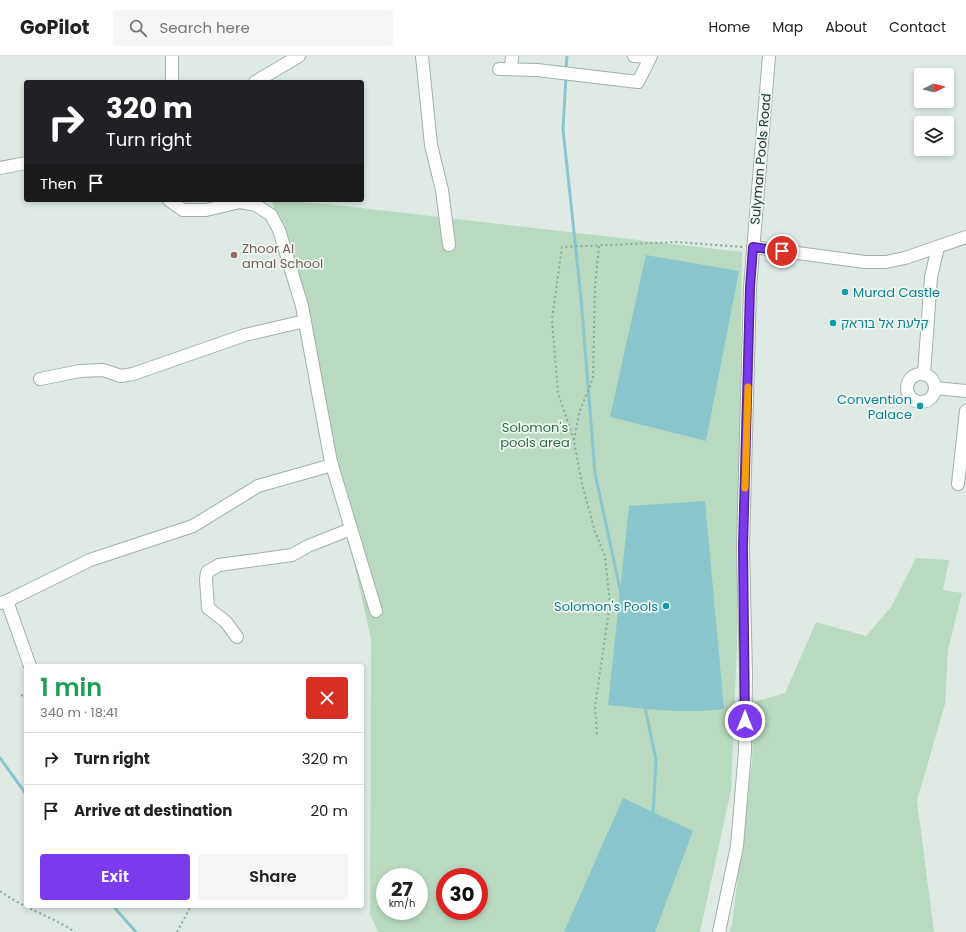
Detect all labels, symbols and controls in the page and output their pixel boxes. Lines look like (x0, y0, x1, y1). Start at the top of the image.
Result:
search box (113, 10, 393, 46)
text: GoPilot (20, 14, 89, 41)
icon: search (127, 17, 149, 39)
text: Search here (159, 17, 250, 38)
text: Home (708, 17, 750, 37)
text: Map (772, 17, 803, 37)
text: About (825, 17, 867, 37)
text: Contact (889, 17, 946, 37)
north arrow (914, 68, 954, 108)
map controls (914, 68, 954, 156)
text: 320 m (106, 89, 193, 128)
street label: Sulyman Pools Road (745, 93, 776, 226)
icon: right (40, 96, 92, 148)
button: layers (914, 116, 954, 156)
text: Turn right (106, 127, 192, 152)
icon: arrive (85, 172, 107, 194)
text: Then (40, 173, 77, 194)
pin (765, 234, 799, 268)
place label: Zhoor Al amal School (242, 239, 323, 273)
icon: arrive (771, 240, 793, 262)
marker: Zhoor Al amal School (229, 250, 239, 260)
place label: Murad Castle (853, 283, 940, 302)
marker: Murad Castle (840, 287, 850, 297)
place label: קלעת אל בוראק (841, 314, 929, 333)
marker: קלעת אל בוראק (828, 318, 838, 328)
place label: Convention Palace (837, 390, 912, 424)
marker: Convention Palace (915, 401, 925, 411)
park label: Solomon's pools area (500, 418, 570, 452)
place label: Solomon's Pools (554, 597, 658, 616)
marker: Solomon's Pools (661, 601, 671, 611)
text: 1 min (40, 671, 102, 704)
button: close (306, 677, 348, 719)
position arrow (724, 700, 766, 742)
text: 340 m · 18:41 (40, 703, 118, 722)
icon: right (40, 748, 62, 770)
text: Turn right (74, 748, 150, 769)
text: 320 m (302, 748, 348, 769)
icon: arrive (40, 800, 62, 822)
text: Arrive at destination (74, 800, 232, 821)
text: 20 m (310, 800, 348, 821)
button: Exit (40, 854, 190, 900)
button: Share (198, 854, 348, 900)
speed limit sign: 30 (436, 868, 488, 920)
text: 27 (391, 875, 413, 903)
text: km/h (389, 896, 415, 911)

